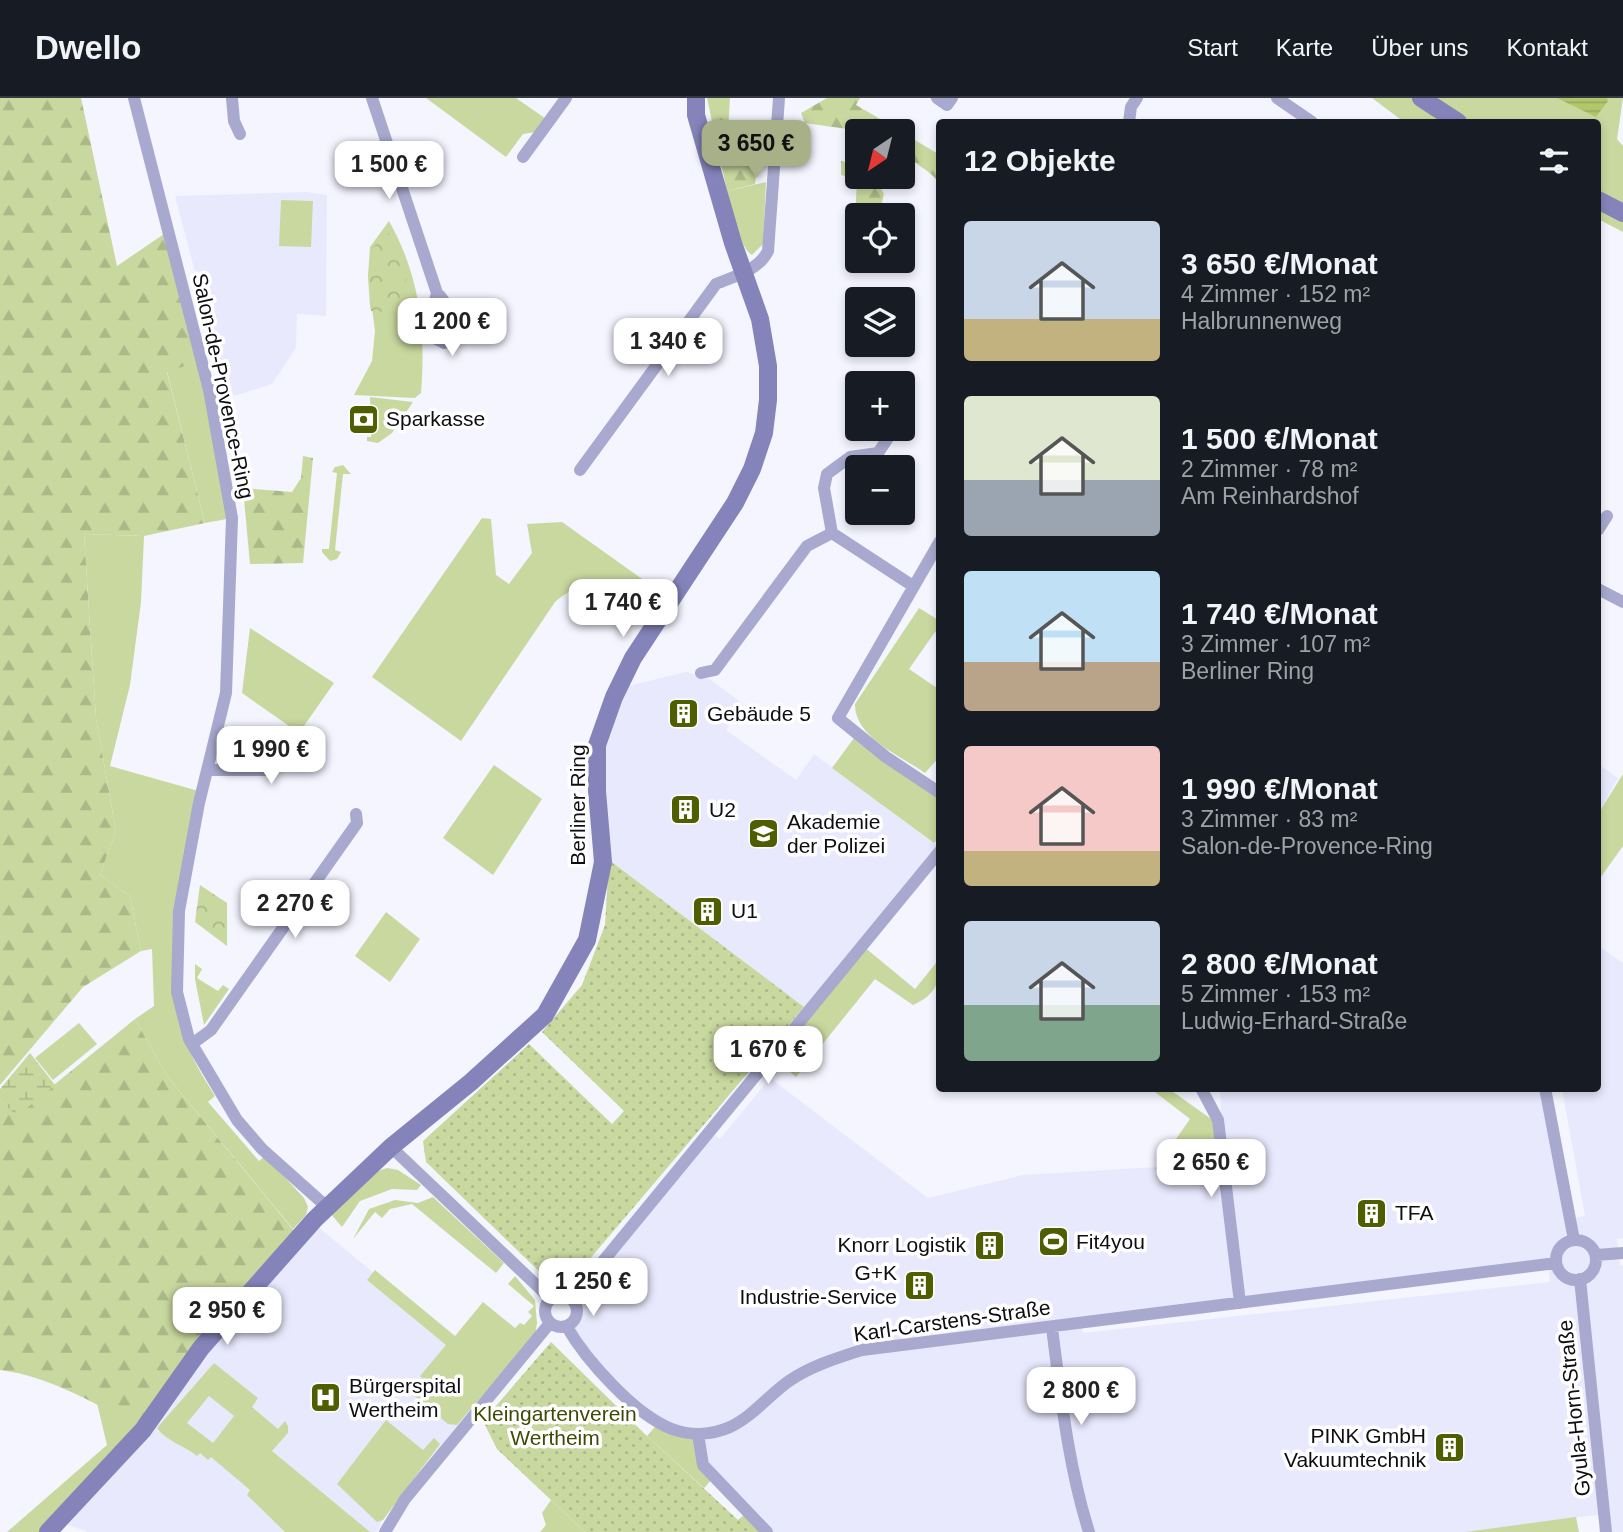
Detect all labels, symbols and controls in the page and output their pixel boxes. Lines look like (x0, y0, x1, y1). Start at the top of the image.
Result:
text: Dwello (35, 29, 141, 66)
text: Start (1187, 34, 1238, 61)
text: Karte (1276, 34, 1333, 61)
text: Über uns (1371, 34, 1469, 61)
text: Kontakt (1507, 34, 1588, 61)
north arrow (845, 119, 915, 189)
map controls (845, 119, 915, 525)
pin: 3 650 € (691, 120, 821, 180)
text: 3 650 € (718, 130, 794, 156)
pin: 1 500 € (324, 141, 454, 201)
icon: filters (1535, 142, 1573, 180)
text: 12 Objekte (964, 144, 1116, 177)
text: 1 500 € (351, 151, 427, 177)
button: locate (845, 203, 915, 273)
text: 3 650 €/Monat (1181, 247, 1378, 280)
icon: home (1020, 249, 1104, 333)
street label: Salon-de-Provence-Ring (188, 271, 259, 501)
text: 4 Zimmer · 152 m² (1181, 281, 1370, 307)
button: layers (845, 287, 915, 357)
pin: 1 200 € (387, 299, 517, 358)
text: 1 200 € (414, 308, 490, 334)
text: Halbrunnenweg (1181, 308, 1342, 334)
pin: 1 340 € (603, 318, 733, 378)
text: 1 340 € (630, 328, 706, 354)
button: + (845, 371, 915, 441)
bank icon: Sparkasse (346, 402, 380, 436)
place label: Sparkasse (386, 407, 485, 430)
text: 1 500 €/Monat (1181, 422, 1378, 455)
icon: home (1020, 424, 1104, 508)
button: − (845, 455, 915, 525)
text: 2 Zimmer · 78 m² (1181, 456, 1357, 482)
text: Am Reinhardshof (1181, 483, 1359, 509)
pin: 1 740 € (558, 580, 688, 639)
text: 1 740 € (585, 589, 661, 615)
text: 1 740 €/Monat (1181, 597, 1378, 630)
icon: home (1020, 599, 1104, 683)
text: 3 Zimmer · 107 m² (1181, 631, 1370, 657)
text: Berliner Ring (1181, 658, 1314, 684)
building icon: Gebäude 5 (667, 697, 701, 731)
place label: Gebäude 5 (707, 702, 811, 725)
pin: 1 990 € (206, 726, 336, 786)
text: 1 990 € (233, 736, 309, 762)
street label: Berliner Ring (566, 744, 589, 866)
text: 1 990 €/Monat (1181, 772, 1378, 805)
icon: home (1020, 774, 1104, 858)
building icon: U2 (669, 793, 703, 827)
place label: U2 (709, 798, 736, 821)
text: 3 Zimmer · 83 m² (1181, 806, 1357, 832)
place label: Akademie der Polizei (787, 810, 885, 857)
school or university icon: Akademie der Polizei (747, 817, 781, 851)
text: Salon-de-Provence-Ring (1181, 833, 1433, 859)
pin: 2 270 € (230, 880, 360, 940)
text: 2 270 € (257, 890, 333, 916)
building icon: U1 (691, 894, 725, 928)
place label: U1 (731, 899, 758, 922)
text: 2 800 €/Monat (1181, 947, 1378, 980)
icon: home (1020, 949, 1104, 1033)
text: 5 Zimmer · 153 m² (1181, 981, 1370, 1007)
text: Ludwig-Erhard-Straße (1181, 1008, 1407, 1034)
pin: 1 670 € (703, 1026, 833, 1086)
text: 1 670 € (730, 1036, 806, 1062)
pin: 2 650 € (1146, 1140, 1276, 1199)
text: 2 650 € (1173, 1149, 1249, 1175)
building icon: TFA (1355, 1196, 1389, 1230)
place label: TFA (1395, 1201, 1434, 1224)
sports icon: Fit4you (1036, 1225, 1070, 1259)
building icon: Knorr Logistik (972, 1228, 1006, 1262)
place label: Fit4you (1076, 1230, 1145, 1253)
place label: Knorr Logistik (838, 1233, 966, 1256)
pin: 1 250 € (528, 1258, 658, 1318)
place label: G+K Industrie-Service (739, 1261, 897, 1308)
text: 1 250 € (555, 1268, 631, 1294)
building icon: G+K Industrie-Service (903, 1268, 937, 1302)
pin: 2 950 € (162, 1288, 292, 1347)
street label: Karl-Carstens-Straße (852, 1295, 1052, 1346)
text: 2 950 € (189, 1297, 265, 1323)
street label: Gyula-Horn-Straße (1553, 1319, 1594, 1497)
pin: 2 800 € (1016, 1368, 1146, 1427)
place label: Bürgerspital Wertheim (349, 1374, 461, 1421)
text: 2 800 € (1043, 1377, 1119, 1403)
hospital icon: Bürgerspital Wertheim (309, 1381, 343, 1415)
park label: Kleingartenverein Wertheim (473, 1402, 637, 1449)
place label: PINK GmbH Vakuumtechnik (1284, 1424, 1426, 1471)
building icon: PINK GmbH Vakuumtechnik (1432, 1431, 1466, 1465)

